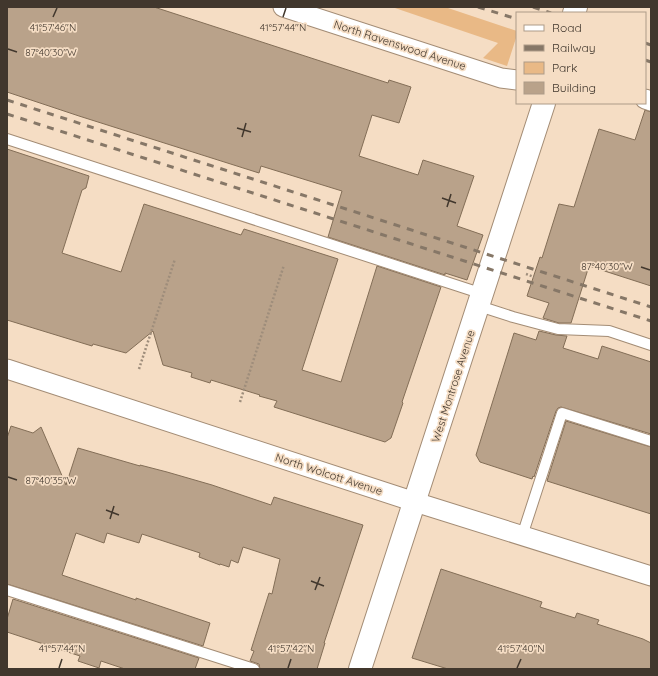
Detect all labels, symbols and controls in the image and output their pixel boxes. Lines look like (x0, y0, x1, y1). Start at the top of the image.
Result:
legend (516, 12, 646, 104)
street label: North Ravenswood Avenue (332, 17, 468, 73)
text: Road (552, 20, 582, 35)
text: 41°57'46"N (30, 21, 76, 34)
text: 41°57'44"N (260, 21, 306, 34)
text: Railway (552, 40, 596, 55)
text: 87°40'30"W (25, 46, 77, 59)
text: Park (552, 60, 577, 75)
text: Building (552, 80, 596, 95)
text: 87°40'30"W (581, 260, 633, 273)
street label: West Montrose Avenue (428, 328, 478, 444)
street label: North Wolcott Avenue (274, 450, 384, 498)
text: 87°40'35"W (26, 474, 77, 487)
text: 41°57'44"N (39, 642, 85, 655)
text: 41°57'42"N (268, 642, 314, 655)
text: 41°57'40"N (497, 642, 545, 655)

